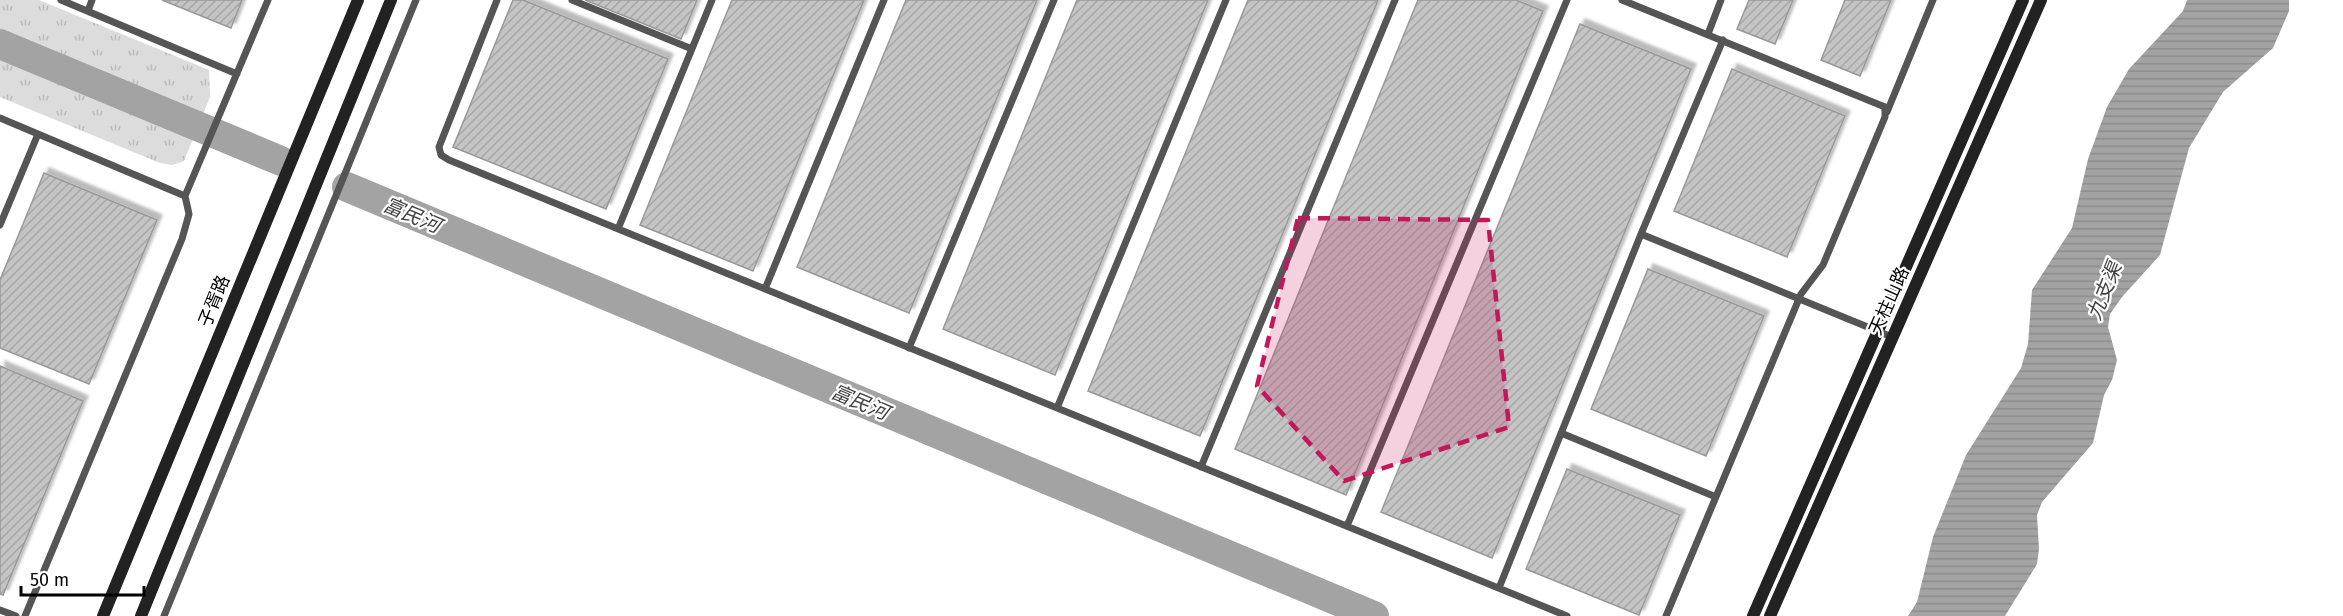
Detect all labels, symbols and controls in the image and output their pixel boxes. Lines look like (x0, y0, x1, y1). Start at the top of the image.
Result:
water label: 富民河 (380, 192, 448, 239)
water label: 九支渠 (2082, 256, 2127, 323)
street label: 天柱山路 (1864, 264, 1914, 338)
street label: 子胥路 (194, 272, 234, 330)
water label: 富民河 (828, 379, 896, 426)
scale bar (21, 559, 144, 597)
text: 50 m (30, 569, 69, 591)

